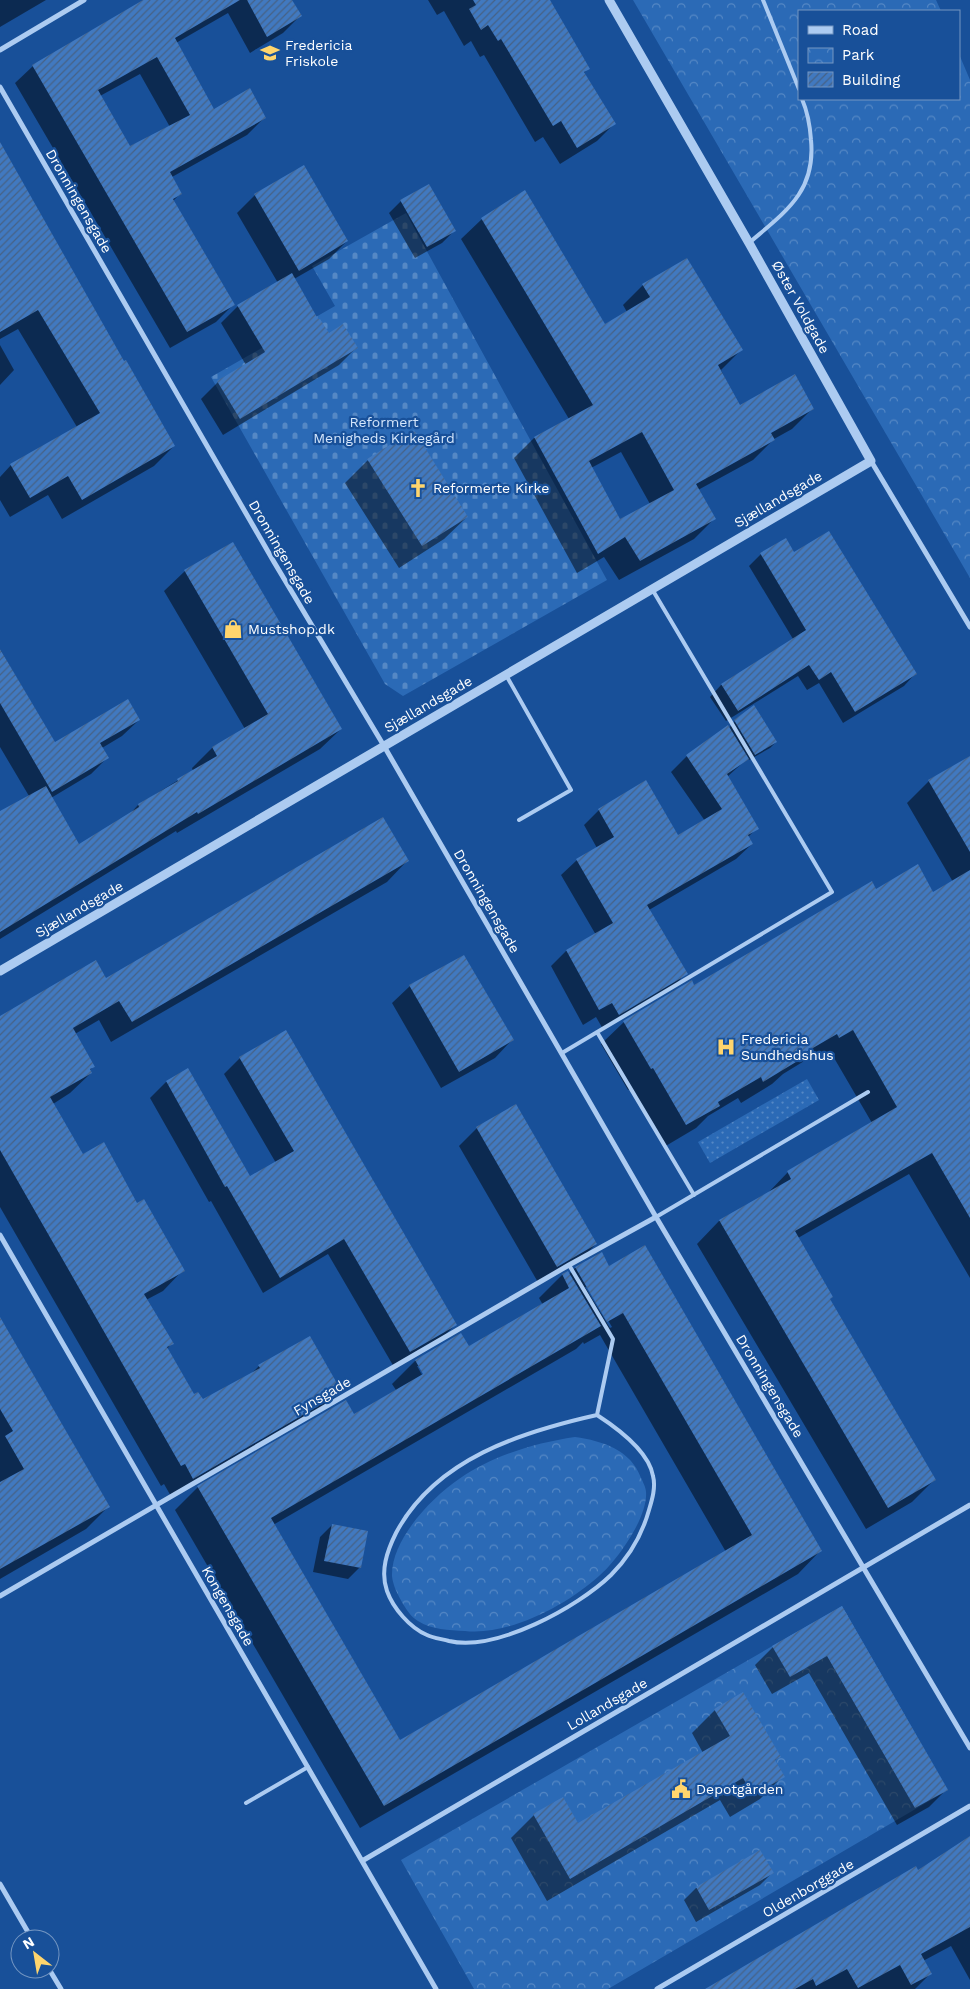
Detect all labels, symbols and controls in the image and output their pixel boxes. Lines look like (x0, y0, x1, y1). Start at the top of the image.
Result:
legend (798, 10, 960, 100)
text: Road (842, 21, 879, 39)
place label: Fredericia Friskole (285, 37, 352, 69)
school or university icon: Fredericia Friskole (259, 42, 281, 64)
text: Park (842, 46, 875, 64)
text: Building (842, 71, 900, 89)
street label: Dronningensgade (43, 146, 115, 256)
street label: Øster Voldgade (769, 258, 833, 356)
park label: Reformert Menigheds Kirkegård (313, 414, 455, 446)
street label: Sjællandsgade (731, 467, 825, 531)
church icon: Reformerte Kirke (407, 477, 429, 499)
place label: Reformerte Kirke (433, 480, 549, 496)
street label: Dronningensgade (246, 497, 318, 607)
shop icon: Mustshop.dk (222, 618, 244, 640)
place label: Mustshop.dk (248, 621, 335, 637)
street label: Sjællandsgade (381, 672, 475, 736)
street label: Dronningensgade (451, 846, 523, 956)
street label: Sjællandsgade (32, 877, 126, 941)
place label: Fredericia Sundhedshus (741, 1031, 834, 1063)
hospital icon: Fredericia Sundhedshus (715, 1036, 737, 1058)
street label: Dronningensgade (733, 1332, 807, 1440)
street label: Fynsgade (290, 1373, 354, 1419)
street label: Kongensgade (199, 1563, 257, 1649)
street label: Lollandsgade (564, 1675, 650, 1733)
public building icon: Depotgården (670, 1778, 692, 1800)
place label: Depotgården (696, 1781, 783, 1797)
street label: Oldenborggade (760, 1855, 856, 1921)
north arrow (10, 1929, 60, 1979)
text: N (20, 1933, 37, 1952)

